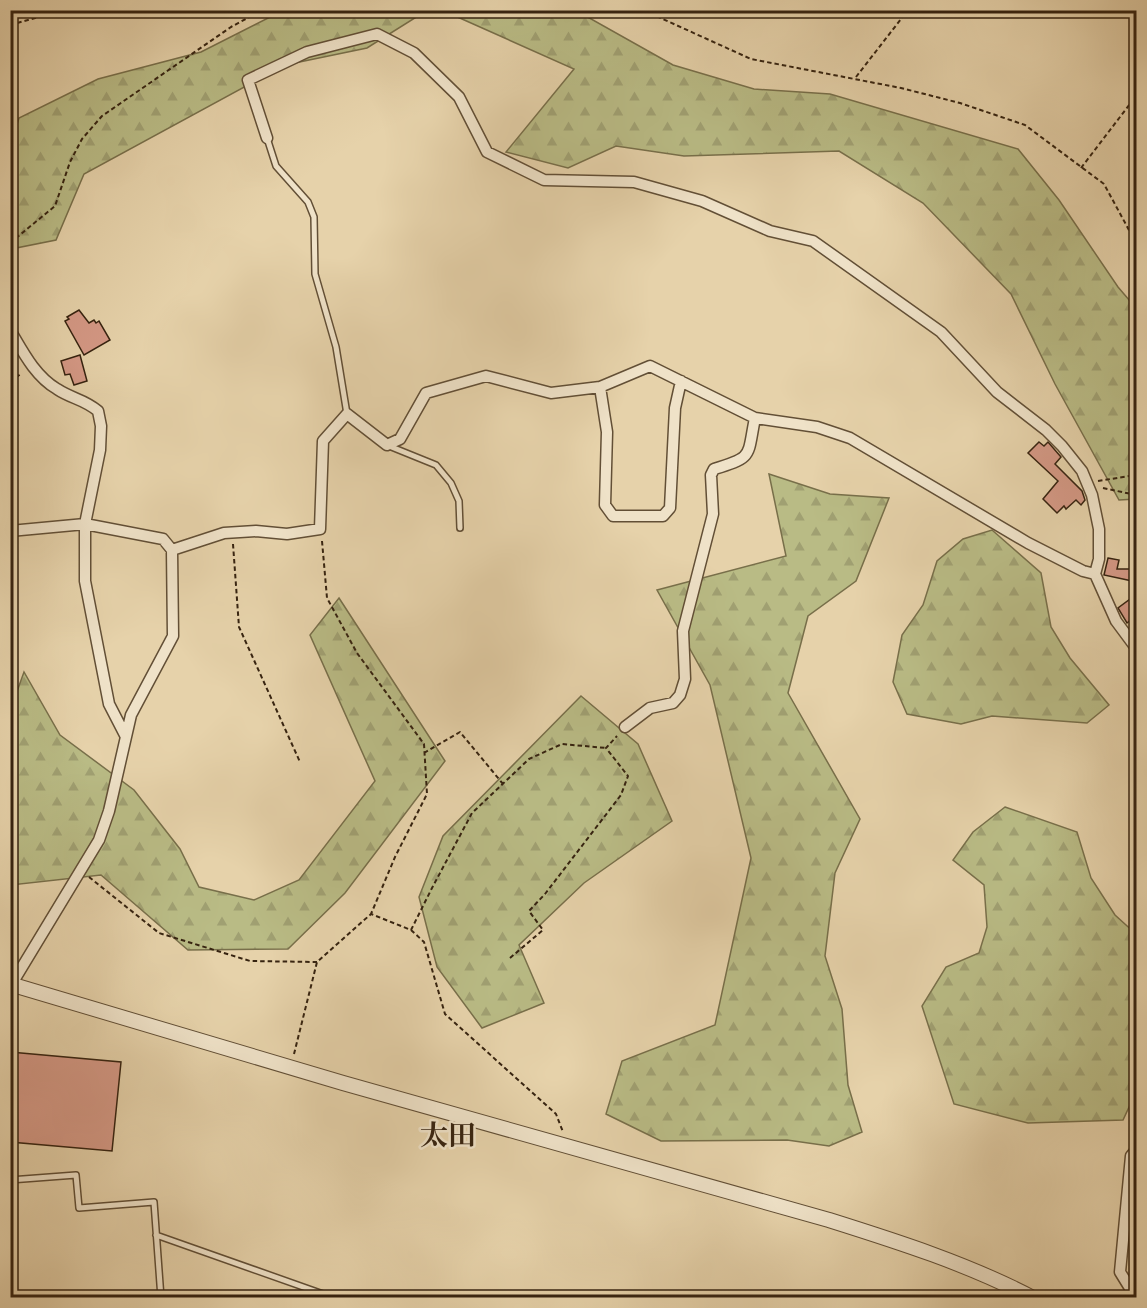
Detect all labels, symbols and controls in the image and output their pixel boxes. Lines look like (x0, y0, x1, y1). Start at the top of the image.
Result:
district label: 太田 (420, 1119, 476, 1154)

